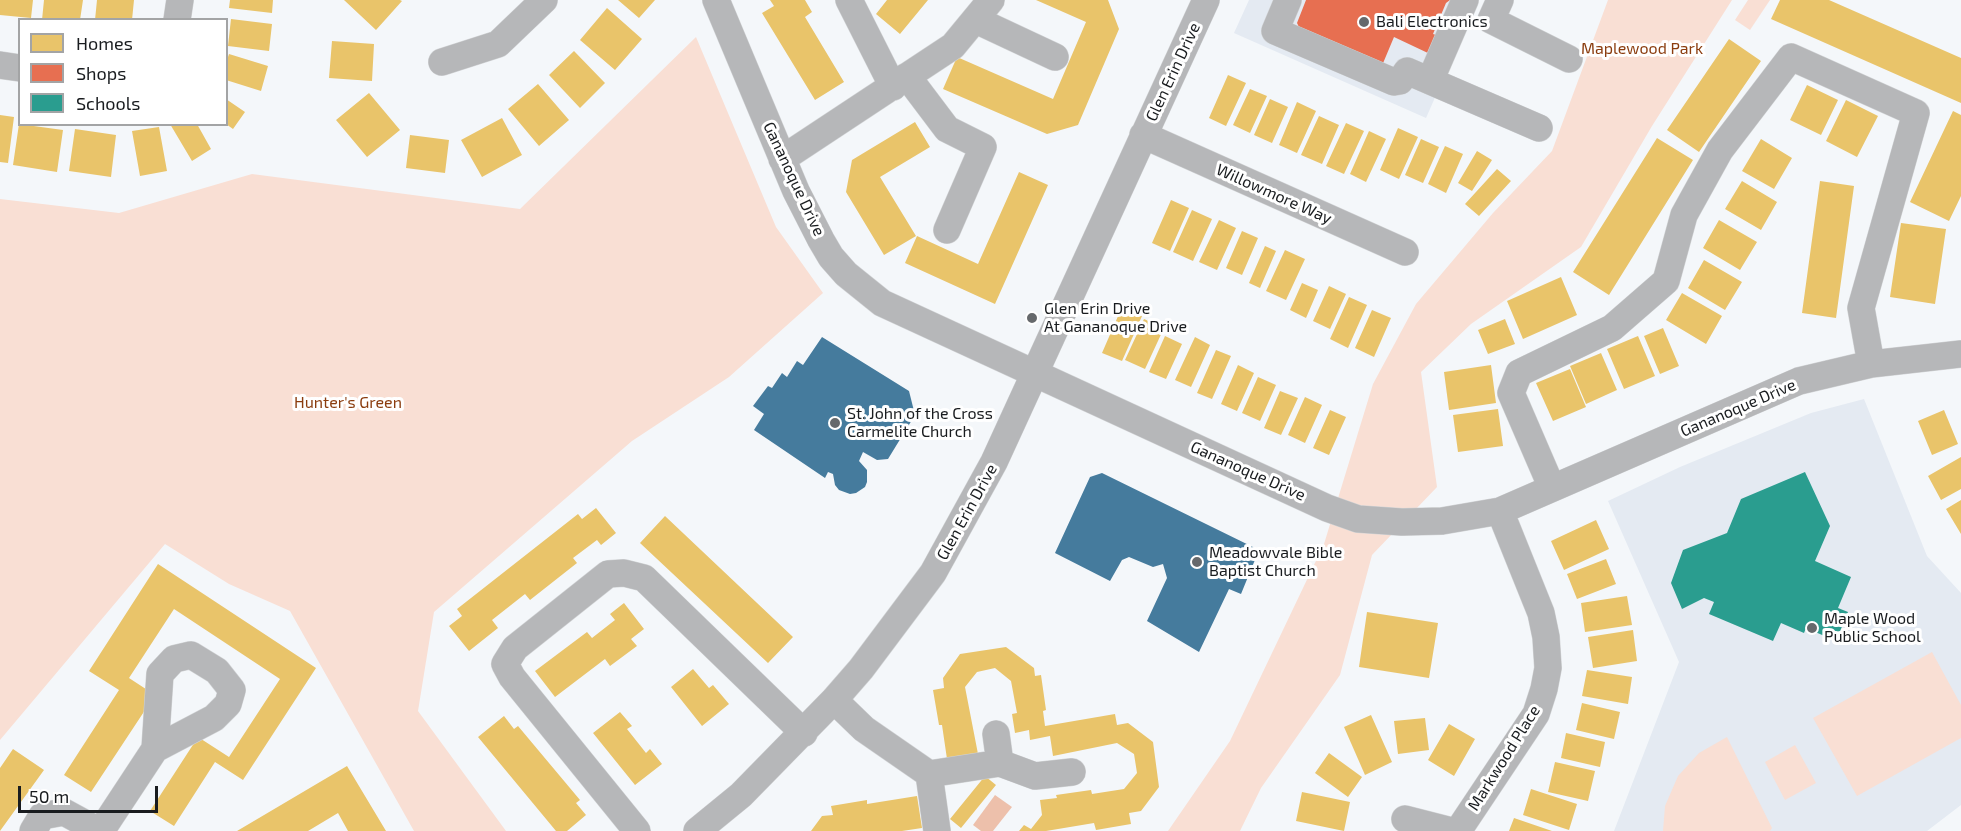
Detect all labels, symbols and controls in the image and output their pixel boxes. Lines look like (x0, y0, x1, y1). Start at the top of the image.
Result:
place label: Bali Electronics (1376, 12, 1488, 32)
marker: Bali Electronics (1357, 15, 1371, 29)
legend (18, 18, 228, 126)
street label: Glen Erin Drive (1142, 20, 1204, 124)
text: Homes (76, 32, 133, 54)
park label: Maplewood Park (1581, 39, 1703, 59)
text: Shops (76, 62, 126, 84)
text: Schools (76, 92, 140, 114)
street label: Gananoque Drive (759, 119, 829, 239)
street label: Willowmore Way (1213, 160, 1335, 228)
place label: Glen Erin Drive At Gananoque Drive (1044, 299, 1187, 337)
marker: Glen Erin Drive At Gananoque Drive (1025, 311, 1039, 325)
street label: Gananoque Drive (1677, 375, 1799, 441)
park label: Hunter's Green (294, 393, 402, 413)
place label: St. John of the Cross Carmelite Church (847, 404, 993, 442)
marker: St. John of the Cross Carmelite Church (828, 416, 842, 430)
street label: Gananoque Drive (1188, 437, 1308, 505)
street label: Glen Erin Drive (933, 461, 1001, 563)
place label: Meadowvale Bible Baptist Church (1209, 543, 1342, 581)
marker: Meadowvale Bible Baptist Church (1190, 555, 1204, 569)
place label: Maple Wood Public School (1824, 609, 1921, 647)
marker: Maple Wood Public School (1805, 621, 1819, 635)
street label: Markwood Place (1464, 702, 1544, 814)
scale bar (21, 774, 160, 812)
text: 50 m (29, 785, 69, 807)

